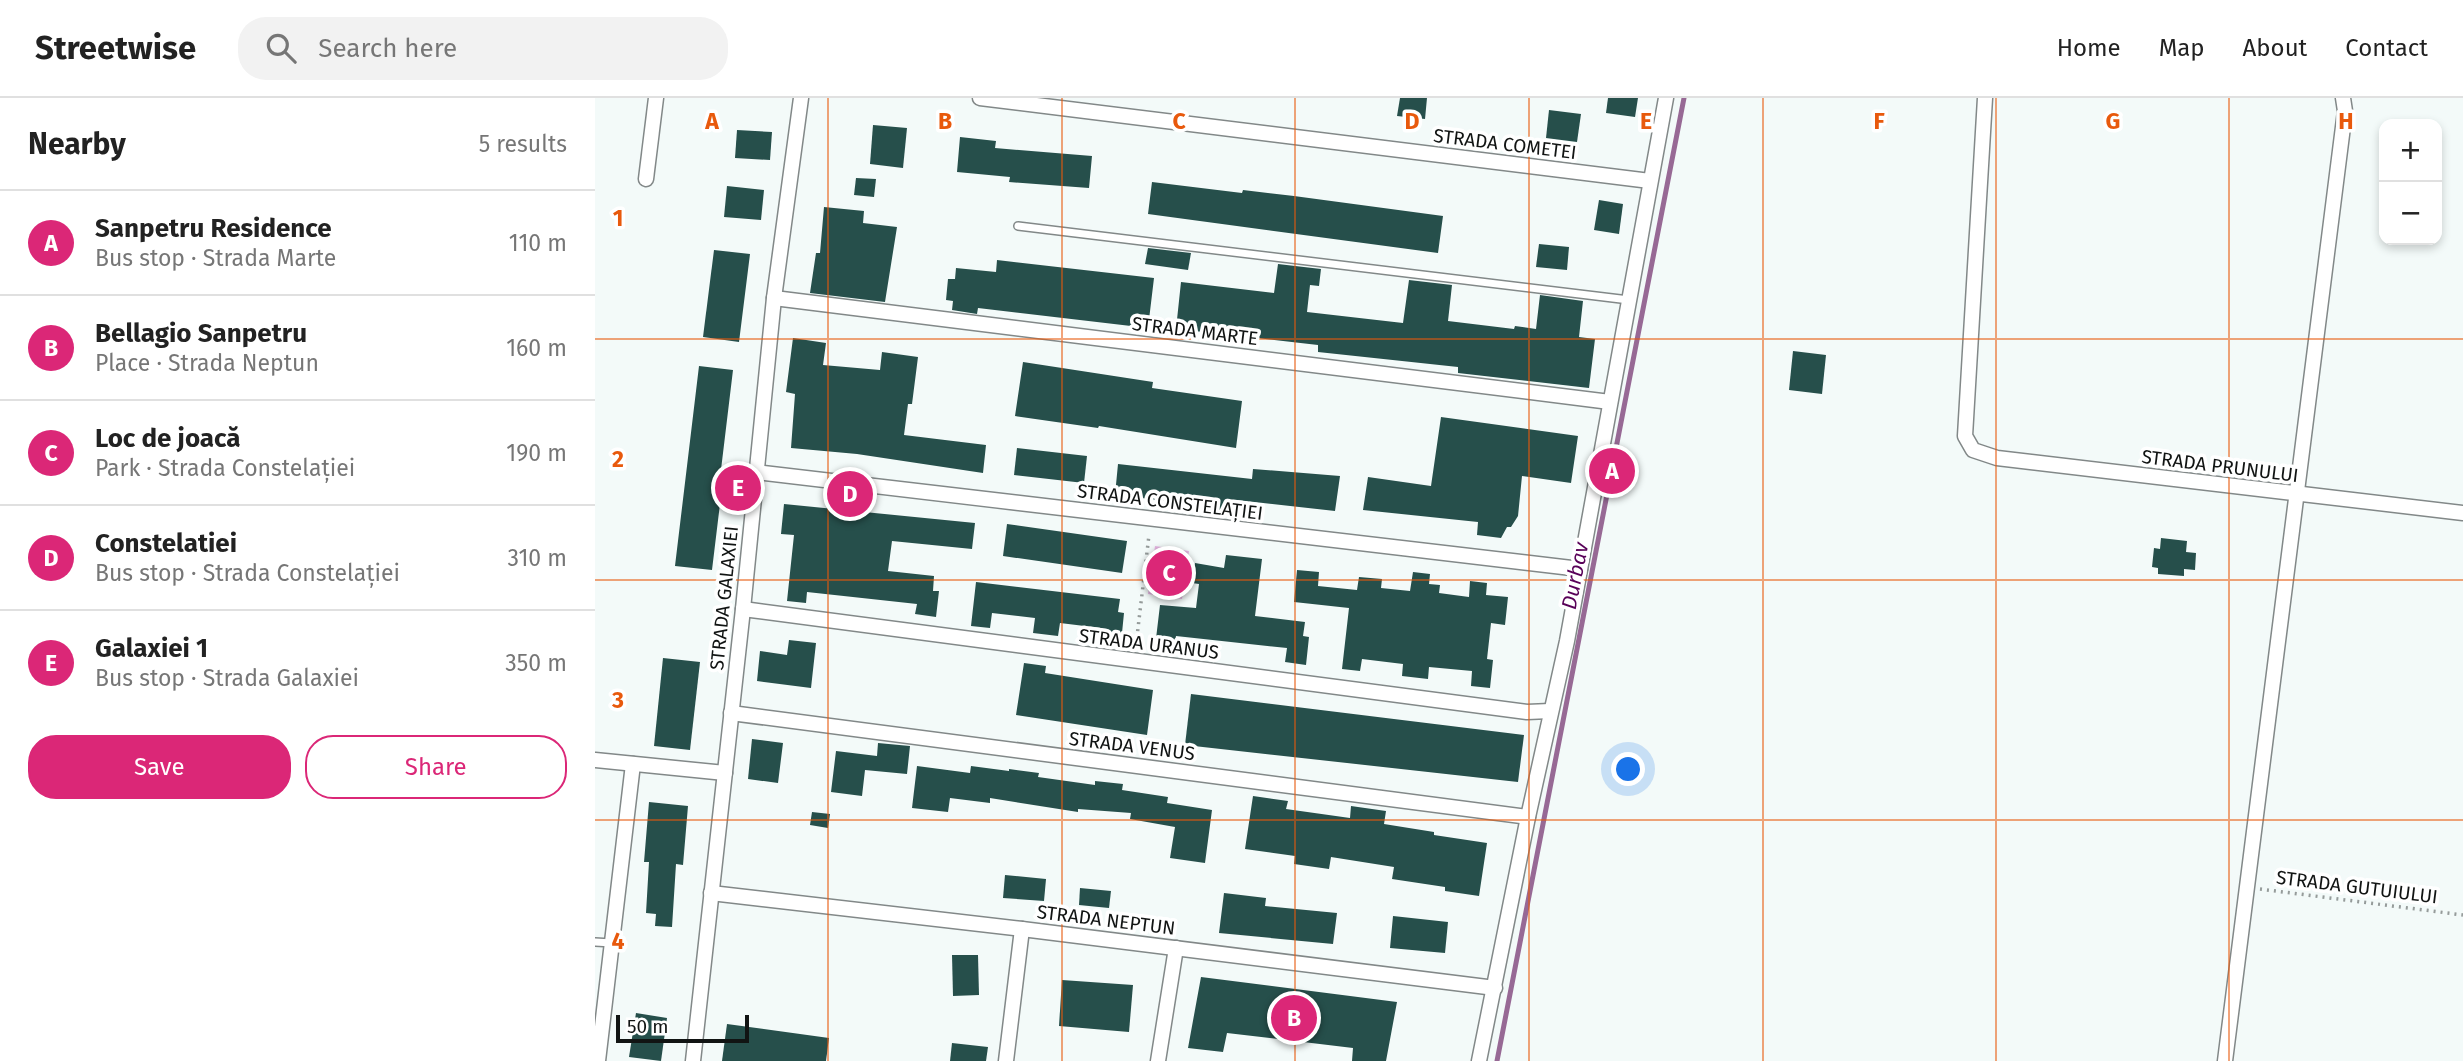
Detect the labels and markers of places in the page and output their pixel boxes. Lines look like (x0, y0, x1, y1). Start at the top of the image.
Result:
pin: A (1589, 445, 1635, 497)
pin: E (715, 462, 761, 514)
pin: D (827, 468, 873, 520)
pin: C (1146, 547, 1192, 599)
pin: B (1271, 992, 1317, 1044)

